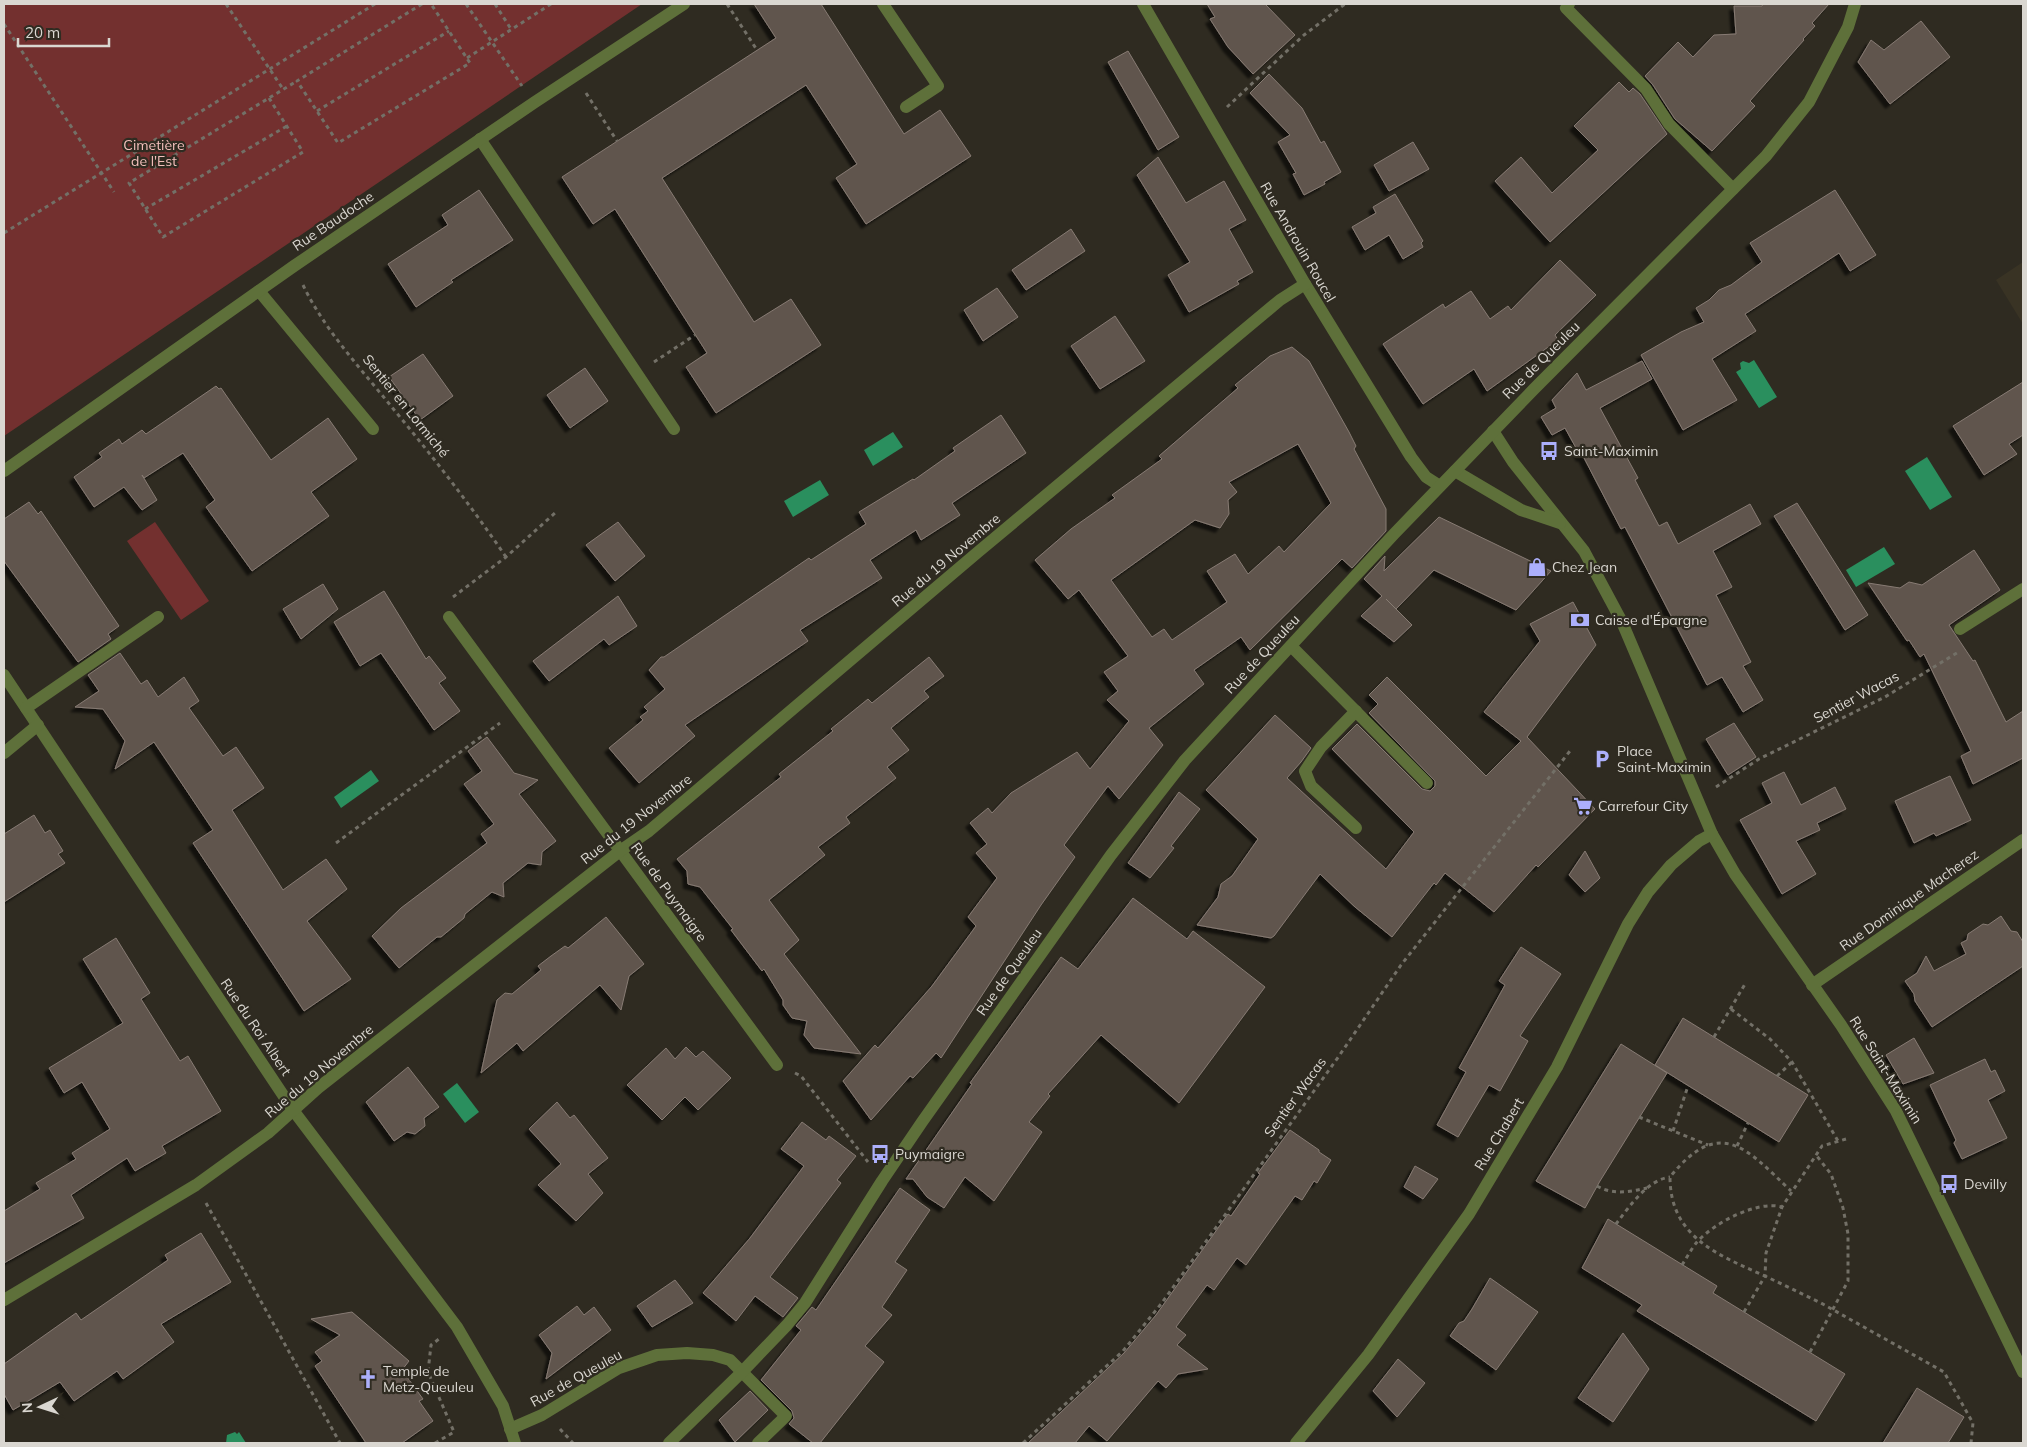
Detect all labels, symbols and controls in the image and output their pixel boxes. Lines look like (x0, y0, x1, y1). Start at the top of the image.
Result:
scale bar (18, 15, 109, 47)
text: 20 m (25, 23, 60, 42)
park label: Cimetière de l'Est (123, 136, 185, 170)
street label: Rue Androuin Roucel (1256, 179, 1340, 305)
street label: Rue Baudoche (289, 187, 377, 255)
street label: Rue de Queuleu (1498, 317, 1584, 403)
street label: Sentier en Lormiché (359, 351, 453, 461)
bus stop icon: Saint-Maximin (1538, 440, 1560, 462)
place label: Saint-Maximin (1564, 442, 1658, 460)
street label: Rue du 19 Novembre (888, 509, 1004, 611)
shop icon: Chez Jean (1526, 556, 1548, 578)
place label: Chez Jean (1552, 558, 1617, 576)
bank icon: Caisse d'Épargne (1569, 609, 1591, 631)
street label: Rue de Queuleu (1221, 610, 1303, 698)
place label: Caisse d'Épargne (1595, 611, 1707, 629)
street label: Sentier Wacas (1810, 667, 1902, 727)
place label: Place Saint-Maximin (1617, 742, 1711, 776)
parking icon: Place Saint-Maximin (1591, 748, 1613, 770)
street label: Rue du 19 Novembre (577, 770, 695, 868)
supermarket icon: Carrefour City (1572, 795, 1594, 817)
place label: Carrefour City (1598, 797, 1689, 815)
street label: Rue de Puymaigre (627, 839, 711, 945)
street label: Rue Dominique Macherez (1836, 845, 1982, 955)
street label: Rue de Queuleu (972, 925, 1046, 1019)
street label: Rue du Roi Albert (217, 975, 295, 1079)
street label: Rue Saint-Maximin (1846, 1013, 1926, 1127)
street label: Rue du 19 Novembre (261, 1020, 377, 1122)
street label: Sentier Wacas (1260, 1053, 1330, 1141)
street label: Rue Chabert (1470, 1094, 1528, 1174)
bus stop icon: Puymaigre (869, 1143, 891, 1165)
place label: Puymaigre (895, 1145, 965, 1163)
bus stop icon: Devilly (1938, 1173, 1960, 1195)
place label: Devilly (1964, 1175, 2007, 1193)
street label: Rue de Queuleu (527, 1345, 625, 1411)
place label: Temple de Metz-Queuleu (383, 1362, 474, 1396)
church icon: Temple de Metz-Queuleu (357, 1368, 379, 1390)
north arrow (15, 1382, 65, 1432)
text: N (18, 1402, 36, 1414)

